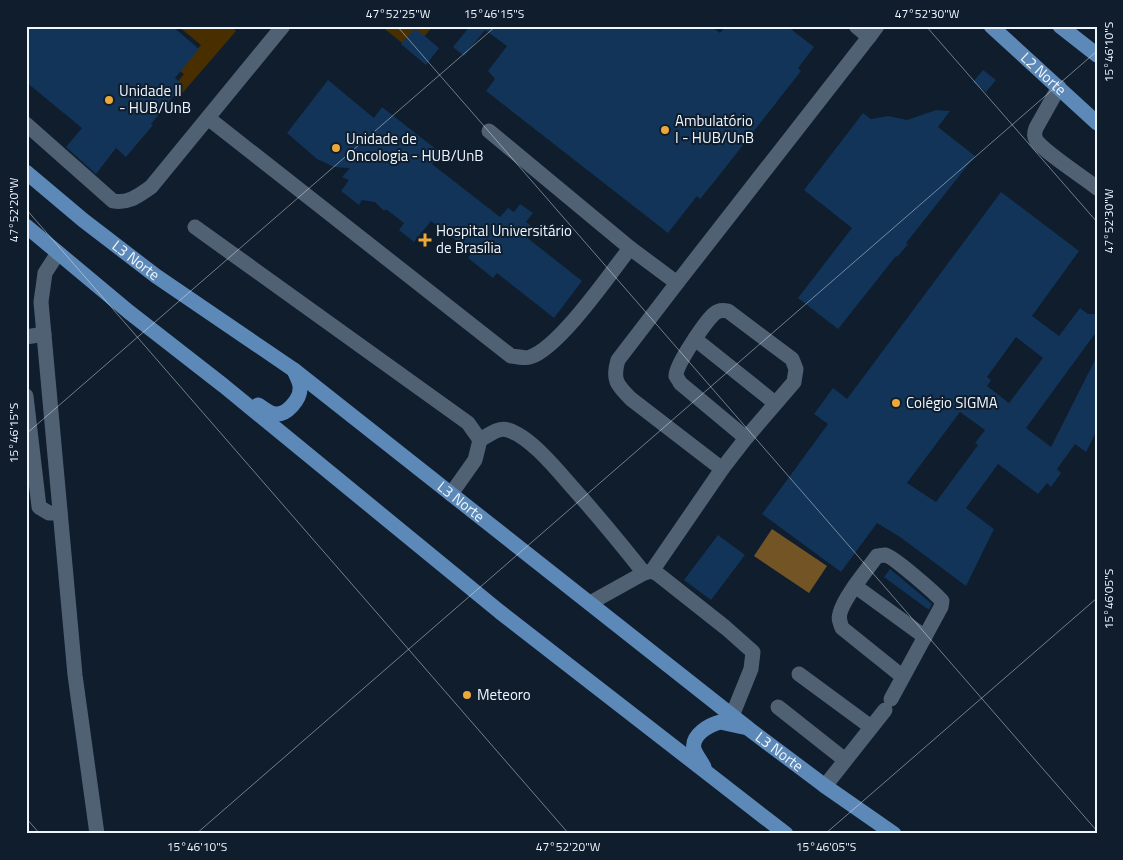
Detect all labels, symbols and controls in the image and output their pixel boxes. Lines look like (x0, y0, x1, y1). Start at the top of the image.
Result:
text: 47°52'25"W (366, 4, 431, 23)
text: 15°46'15"S (464, 4, 524, 23)
text: 47°52'30"W (895, 4, 960, 23)
text: 15°46'10"S (1099, 22, 1118, 82)
street label: L2 Norte (1016, 47, 1072, 101)
place label: Unidade II - HUB/UnB (119, 79, 191, 119)
marker: Unidade II - HUB/UnB (103, 94, 115, 106)
place label: Ambulatório I - HUB/UnB (675, 109, 754, 149)
marker: Ambulatório I - HUB/UnB (659, 124, 671, 136)
place label: Unidade de Oncologia - HUB/UnB (346, 127, 484, 167)
marker: Unidade de Oncologia - HUB/UnB (330, 142, 342, 154)
text: 47°52'20"W (4, 177, 23, 242)
text: 47°52'30"W (1099, 188, 1118, 253)
place label: Hospital Universitário de Brasília (436, 219, 572, 259)
marker: Hospital Universitário de Brasília (418, 233, 432, 247)
street label: L3 Norte (107, 234, 165, 286)
place label: Colégio SIGMA (906, 391, 998, 414)
marker: Colégio SIGMA (890, 397, 902, 409)
text: 15°46'15"S (4, 403, 23, 463)
street label: L3 Norte (432, 475, 490, 527)
text: 15°46'05"S (1099, 569, 1118, 629)
place label: Meteoro (477, 683, 531, 706)
marker: Meteoro (461, 689, 473, 701)
street label: L3 Norte (751, 726, 809, 777)
text: 15°46'10"S (167, 837, 227, 856)
text: 47°52'20"W (536, 837, 601, 856)
text: 15°46'05"S (796, 837, 856, 856)

